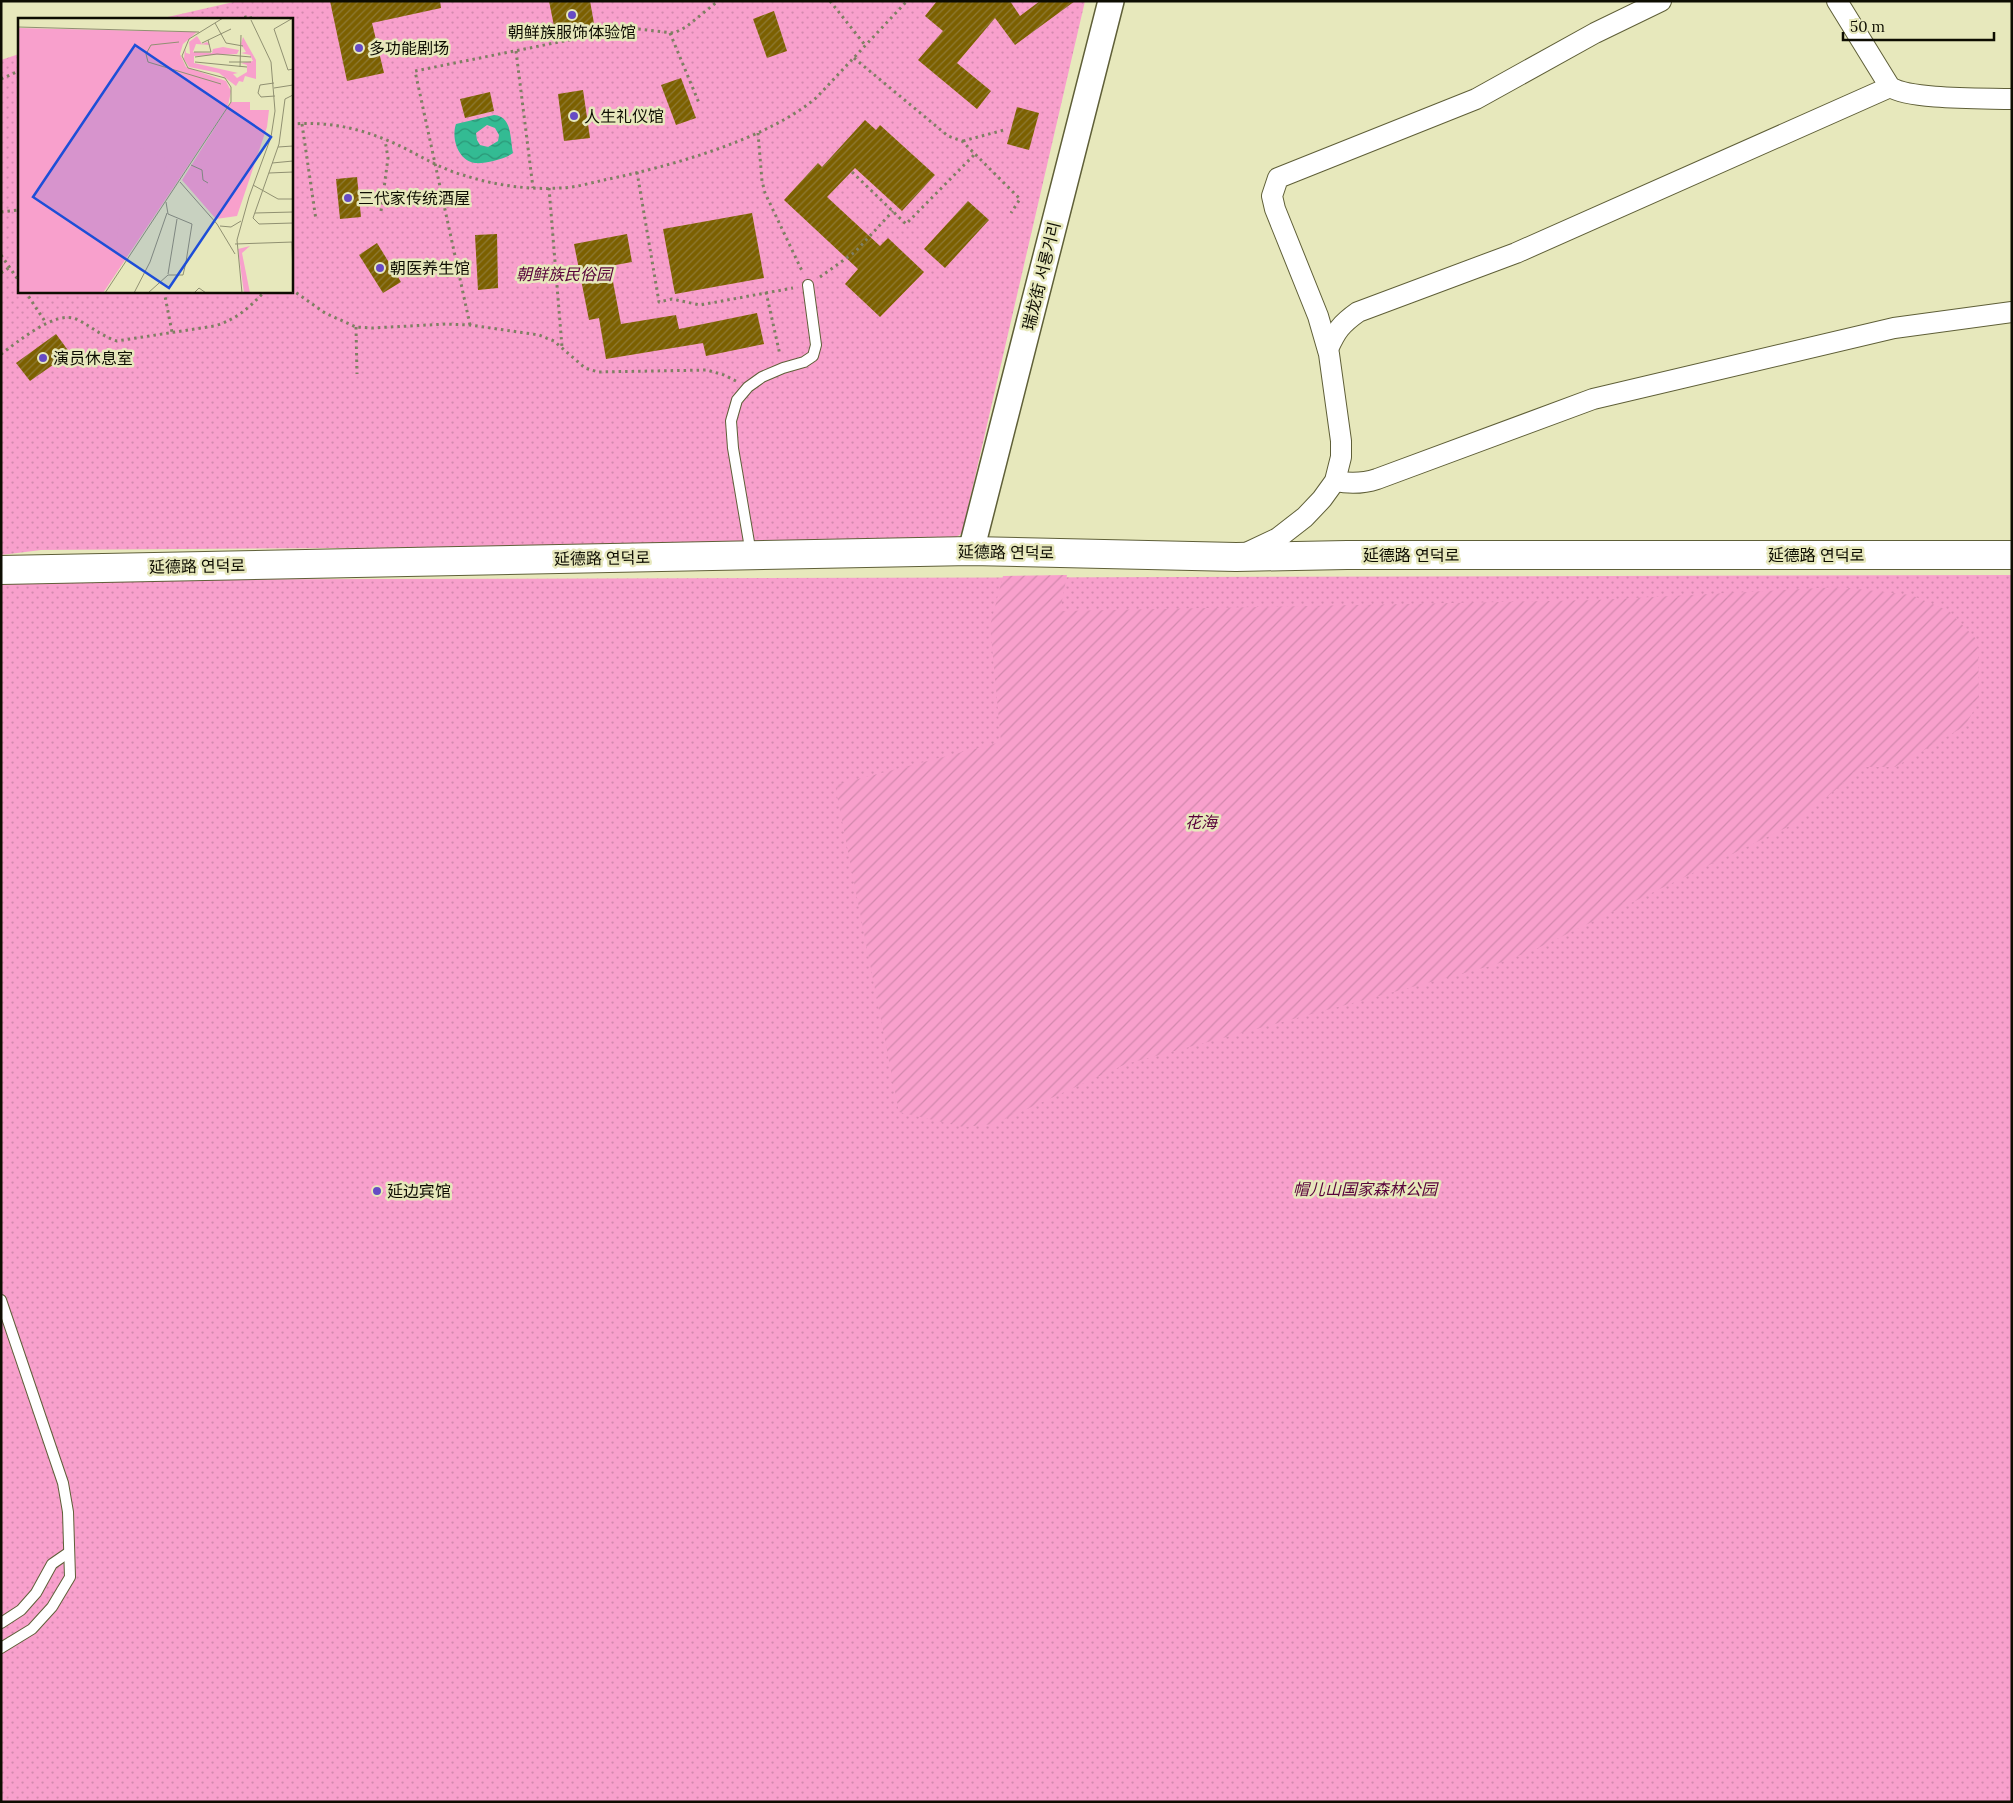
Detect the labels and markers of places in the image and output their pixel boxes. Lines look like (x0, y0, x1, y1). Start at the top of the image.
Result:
marker: 朝鲜族服饰体验馆 (566, 9, 578, 21)
place label: 朝鲜族服饰体验馆 (508, 22, 636, 42)
place label: 多功能剧场 (369, 38, 449, 58)
marker: 多功能剧场 (353, 42, 365, 54)
place label: 人生礼仪馆 (584, 106, 664, 126)
marker: 人生礼仪馆 (568, 110, 580, 122)
place label: 三代家传统酒屋 (358, 188, 470, 208)
marker: 三代家传统酒屋 (342, 192, 354, 204)
place label: 朝医养生馆 (390, 258, 470, 278)
marker: 朝医养生馆 (374, 262, 386, 274)
place label: 演员休息室 (53, 348, 133, 368)
marker: 演员休息室 (37, 352, 49, 364)
place label: 延边宾馆 (387, 1181, 451, 1201)
marker: 延边宾馆 (371, 1185, 383, 1197)

